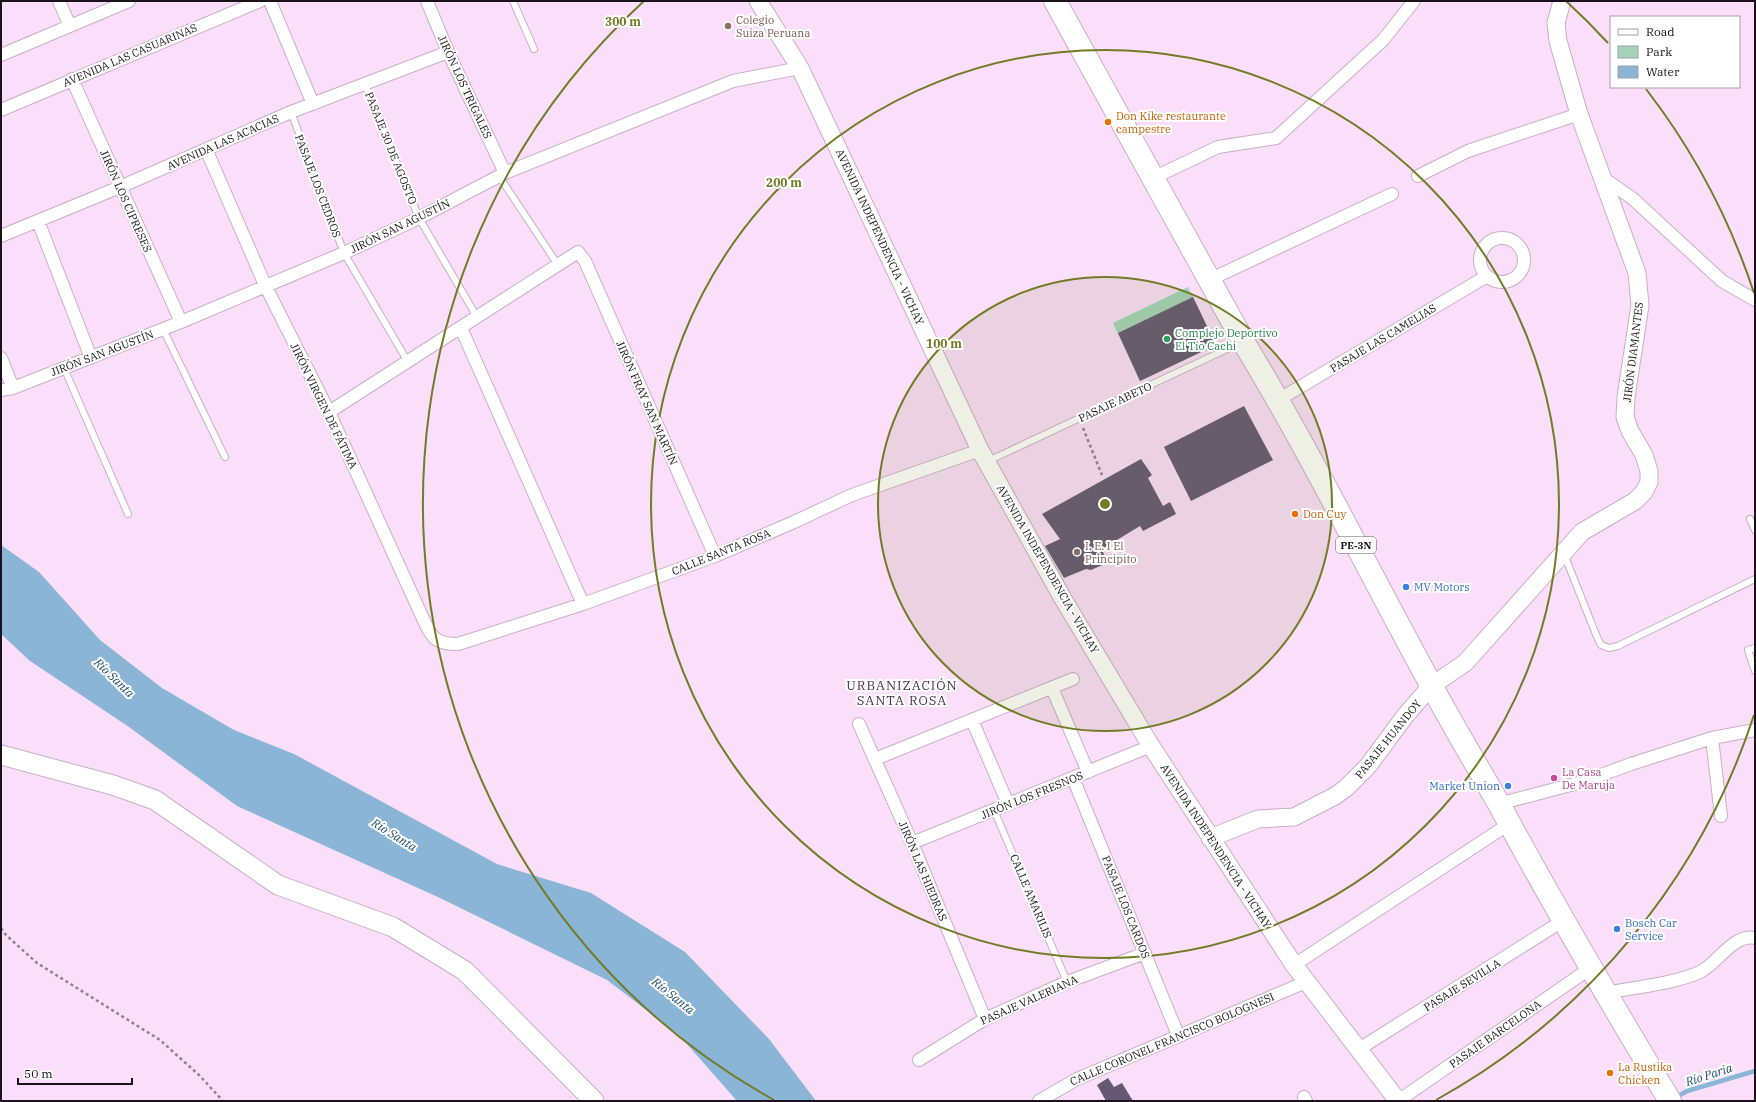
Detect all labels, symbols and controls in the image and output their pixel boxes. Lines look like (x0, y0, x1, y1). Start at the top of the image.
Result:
place label: Colegio Suiza Peruana (736, 13, 810, 40)
text: 300 m (605, 14, 641, 29)
legend (1610, 16, 1740, 88)
street label: AVENIDA LAS CASUARINAS (61, 20, 199, 90)
marker: Colegio Suiza Peruana (723, 21, 733, 31)
text: Road (1646, 24, 1675, 39)
street label: JIRÓN LOS TRIGALES (435, 33, 495, 141)
text: Park (1646, 44, 1672, 59)
text: Water (1646, 64, 1680, 79)
street label: PASAJE 30 DE AGOSTO (362, 90, 420, 207)
place label: Don Kike restaurante campestre (1116, 109, 1226, 136)
street label: AVENIDA LAS ACACIAS (165, 111, 281, 173)
marker: Don Kike restaurante campestre (1103, 117, 1113, 127)
street label: PASAJE LOS CEDROS (292, 132, 344, 240)
street label: AVENIDA INDEPENDENCIA - VICHAY (833, 147, 927, 327)
street label: JIRÓN LOS CIPRESES (97, 148, 155, 254)
text: 200 m (766, 175, 802, 190)
street label: JIRÓN SAN AGUSTÍN (348, 196, 453, 256)
street label: PASAJE LAS CAMELIAS (1327, 301, 1439, 375)
street label: JIRÓN DIAMANTES (1620, 301, 1646, 403)
place label: Complejo Deportivo El Tío Cachi (1175, 326, 1278, 353)
street label: JIRÓN SAN AGUSTÍN (48, 327, 156, 379)
marker: Complejo Deportivo El Tío Cachi (1162, 334, 1172, 344)
text: 100 m (926, 336, 962, 351)
street label: JIRÓN FRAY SAN MARTÍN (613, 339, 681, 468)
street label: JIRÓN VIRGEN DE FÁTIMA (287, 341, 361, 472)
street label: PASAJE ABETO (1076, 379, 1154, 425)
street label: AVENIDA INDEPENDENCIA - VICHAY (994, 482, 1102, 656)
centre of rings (1098, 497, 1112, 511)
place label: Don Cuy (1303, 507, 1346, 521)
marker: Don Cuy (1290, 509, 1300, 519)
street label: CALLE SANTA ROSA (670, 526, 773, 578)
road number: PE-3N (1336, 537, 1376, 553)
place label: I. E. I El Principito (1085, 539, 1137, 566)
marker: I. E. I El Principito (1072, 547, 1082, 557)
place label: MV Motors (1414, 580, 1470, 594)
marker: MV Motors (1401, 582, 1411, 592)
water label: Río Santa (90, 654, 138, 701)
district label: URBANIZACIÓN SANTA ROSA (846, 677, 958, 709)
street label: PASAJE HUANDOY (1352, 697, 1424, 781)
street label: AVENIDA INDEPENDENCIA - VICHAY (1158, 761, 1274, 931)
place label: La Casa De Maruja (1562, 765, 1615, 792)
street label: JIRÓN LOS FRESNOS (979, 768, 1085, 822)
marker: La Casa De Maruja (1549, 773, 1559, 783)
place label: Market Union (1429, 779, 1500, 793)
marker: Market Union (1503, 781, 1513, 791)
water label: Río Santa (368, 814, 420, 854)
street label: JIRÓN LAS HIEDRAS (896, 819, 950, 923)
street label: CALLE AMARILIS (1007, 852, 1055, 940)
street label: PASAJE LOS CARDOS (1099, 853, 1153, 961)
place label: Bosch Car Service (1625, 916, 1677, 943)
marker: Bosch Car Service (1612, 924, 1622, 934)
street label: PASAJE SEVILLA (1421, 956, 1503, 1014)
street label: PASAJE VALERIANA (978, 972, 1080, 1028)
water label: Río Santa (648, 973, 698, 1018)
street label: CALLE CORONEL FRANCISCO BOLOGNESI (1068, 989, 1276, 1089)
street label: PASAJE BARCELONA (1446, 997, 1544, 1071)
scale bar (18, 1060, 132, 1086)
place label: La Rustika Chicken (1618, 1060, 1672, 1087)
water label: Río Paria (1683, 1060, 1735, 1089)
text: 50 m (24, 1066, 53, 1081)
marker: La Rustika Chicken (1605, 1068, 1615, 1078)

